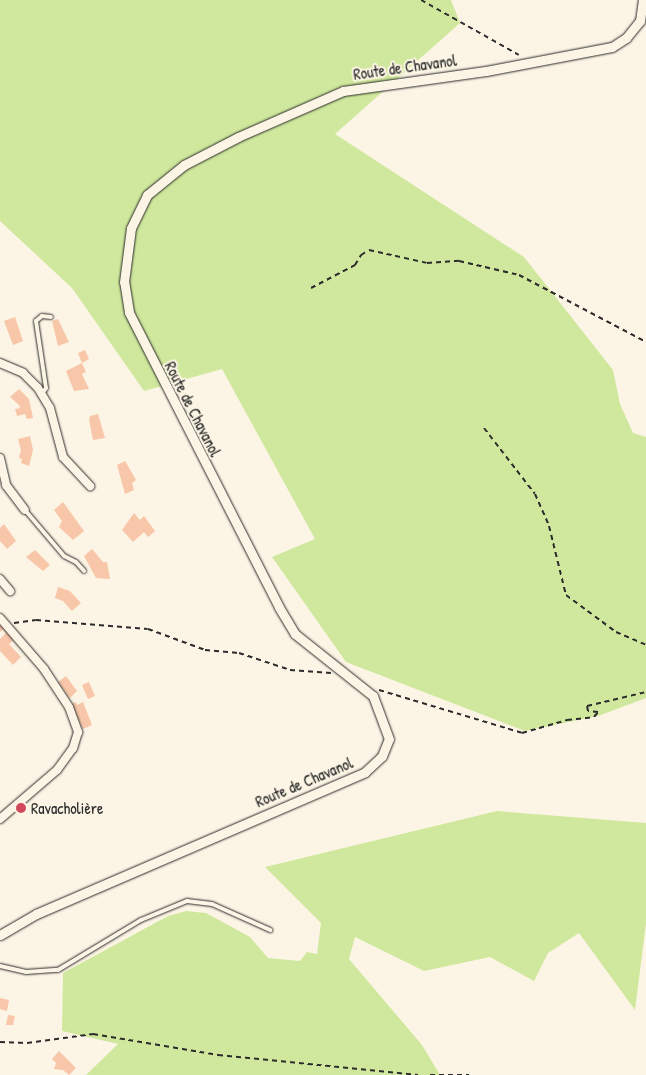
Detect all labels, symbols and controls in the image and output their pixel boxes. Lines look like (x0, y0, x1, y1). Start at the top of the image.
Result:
street label: Route de Chavanol (352, 50, 458, 84)
street label: Route de Chavanol (161, 358, 225, 460)
street label: Route de Chavanol (252, 753, 356, 811)
place label: Ravacholière (31, 798, 103, 818)
marker: Ravacholière (15, 802, 27, 814)

